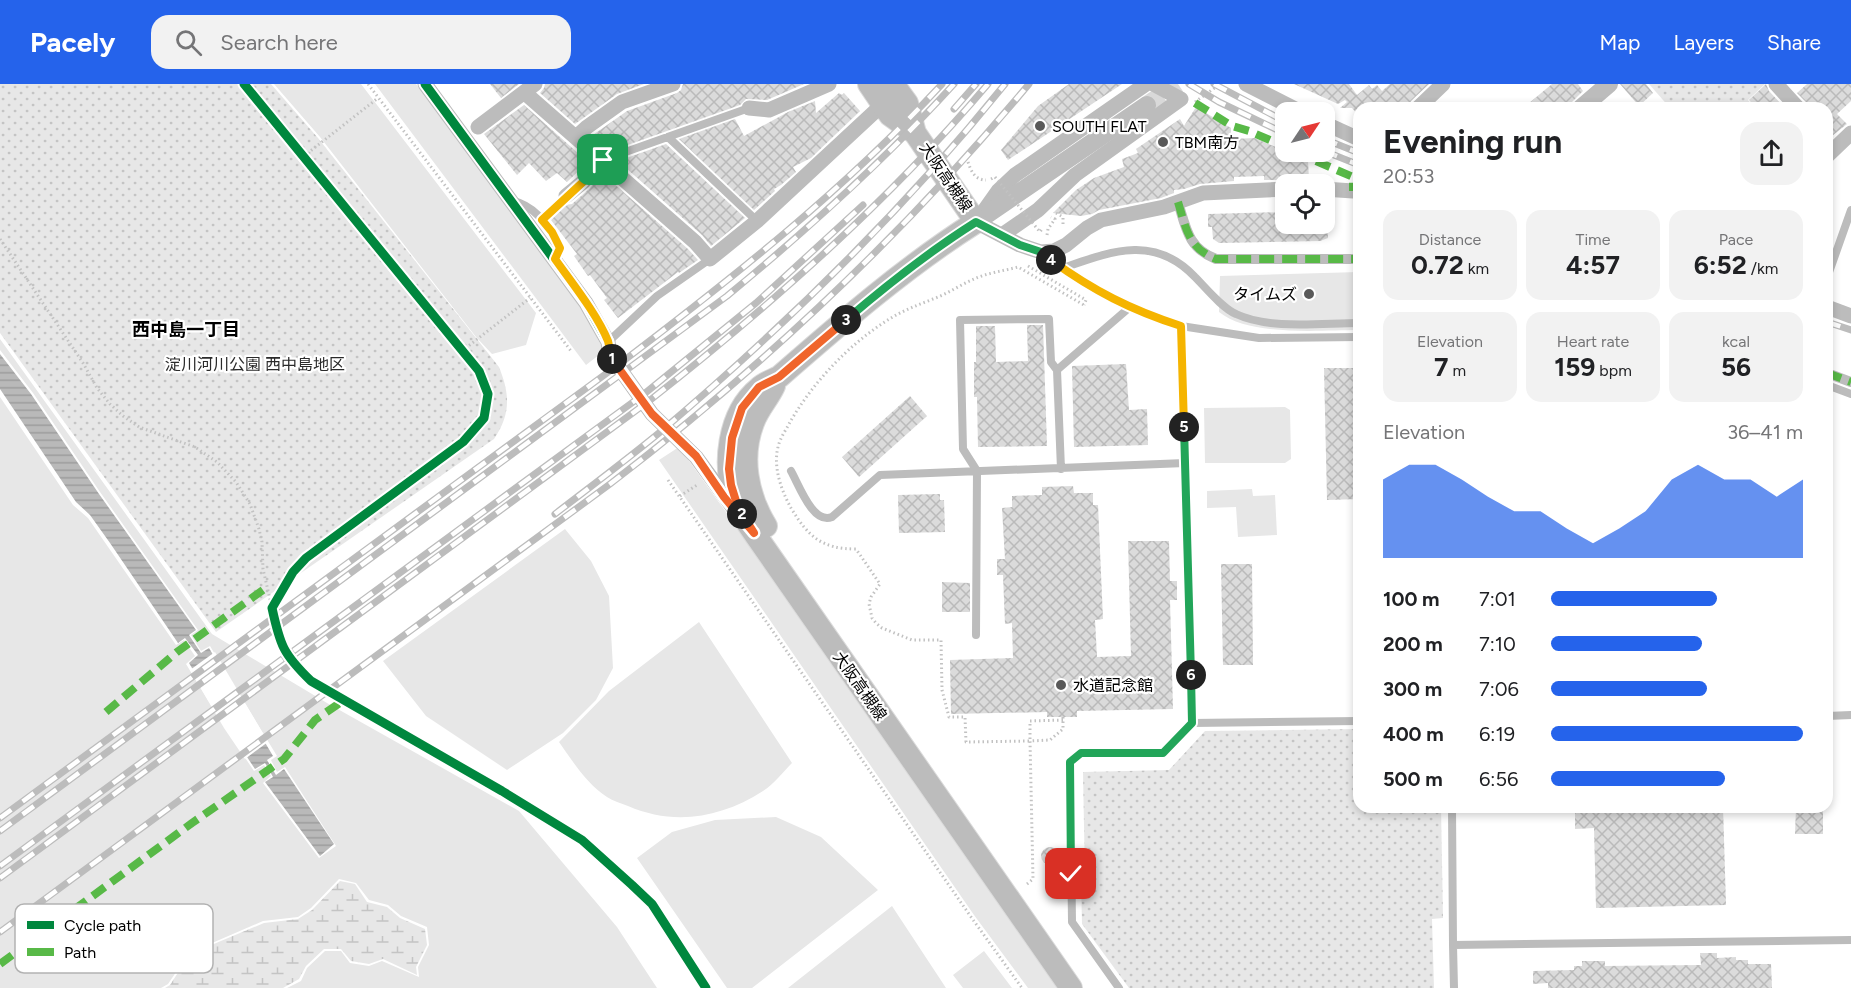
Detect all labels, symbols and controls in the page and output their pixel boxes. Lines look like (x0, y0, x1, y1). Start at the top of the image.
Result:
search box (151, 15, 571, 69)
text: Pacely (30, 25, 115, 59)
icon: search (172, 26, 205, 59)
text: Search here (220, 29, 338, 56)
text: Map (1600, 30, 1640, 55)
text: Layers (1673, 30, 1734, 55)
text: Share (1767, 30, 1821, 55)
north arrow (1275, 102, 1335, 162)
map controls (1275, 102, 1335, 234)
place label: SOUTH FLAT (1052, 117, 1147, 136)
marker: SOUTH FLAT (1033, 119, 1047, 133)
text: Evening run (1383, 122, 1562, 161)
button: share (1740, 122, 1803, 185)
place label: TBM南方 (1175, 133, 1239, 152)
pin (577, 134, 628, 185)
marker: TBM南方 (1156, 135, 1170, 149)
street label: 大阪高槻線 (916, 139, 976, 215)
icon: arrive (586, 143, 619, 176)
text: 20:53 (1383, 164, 1434, 188)
button: locate (1275, 174, 1335, 234)
text: Distance (1419, 230, 1481, 249)
text: Time (1576, 230, 1610, 249)
text: Pace (1719, 230, 1753, 249)
pin: 4 (1036, 245, 1066, 275)
text: 0.72 (1411, 249, 1464, 281)
text: 4:57 (1566, 249, 1620, 281)
text: 6:52 (1694, 249, 1747, 281)
text: 4 (1046, 250, 1056, 269)
text: km (1464, 259, 1489, 278)
text: /km (1747, 259, 1778, 278)
place label: タイムズ (1233, 285, 1297, 304)
marker: タイムズ (1302, 287, 1316, 301)
pin: 3 (831, 305, 861, 335)
text: 3 (842, 310, 850, 329)
district label: 西中島一丁目 (132, 319, 240, 341)
text: Elevation (1417, 332, 1483, 351)
text: Heart rate (1557, 332, 1629, 351)
text: kcal (1722, 332, 1750, 351)
pin: 1 (597, 344, 627, 374)
text: 1 (609, 349, 615, 368)
text: 7 (1434, 351, 1448, 383)
text: 159 (1554, 351, 1595, 383)
text: 56 (1721, 351, 1751, 383)
park label: 淀川河川公園 西中島地区 (165, 355, 345, 374)
text: m (1448, 361, 1466, 380)
text: bpm (1595, 361, 1632, 380)
pin: 5 (1169, 412, 1199, 442)
text: 5 (1179, 417, 1189, 436)
text: Elevation (1383, 420, 1465, 444)
text: 36–41 m (1727, 420, 1803, 444)
pin: 2 (727, 499, 757, 529)
text: 2 (737, 504, 747, 523)
text: 100 m (1383, 587, 1440, 611)
text: 7:01 (1479, 587, 1516, 611)
text: 200 m (1383, 632, 1443, 656)
text: 7:10 (1479, 632, 1516, 656)
street label: 大阪高槻線 (829, 648, 891, 724)
pin: 6 (1176, 660, 1206, 690)
text: 6 (1186, 665, 1196, 684)
place label: 水道記念館 (1073, 676, 1153, 695)
text: 300 m (1383, 677, 1442, 701)
text: 7:06 (1479, 677, 1519, 701)
marker: 水道記念館 (1054, 678, 1068, 692)
text: 400 m (1383, 722, 1444, 746)
text: 6:19 (1479, 722, 1515, 746)
text: 500 m (1383, 767, 1443, 791)
text: 6:56 (1479, 767, 1518, 791)
pin (1045, 848, 1096, 899)
icon: check (1054, 857, 1087, 890)
legend (15, 904, 213, 973)
text: Cycle path (64, 916, 141, 935)
text: Path (64, 943, 96, 962)

